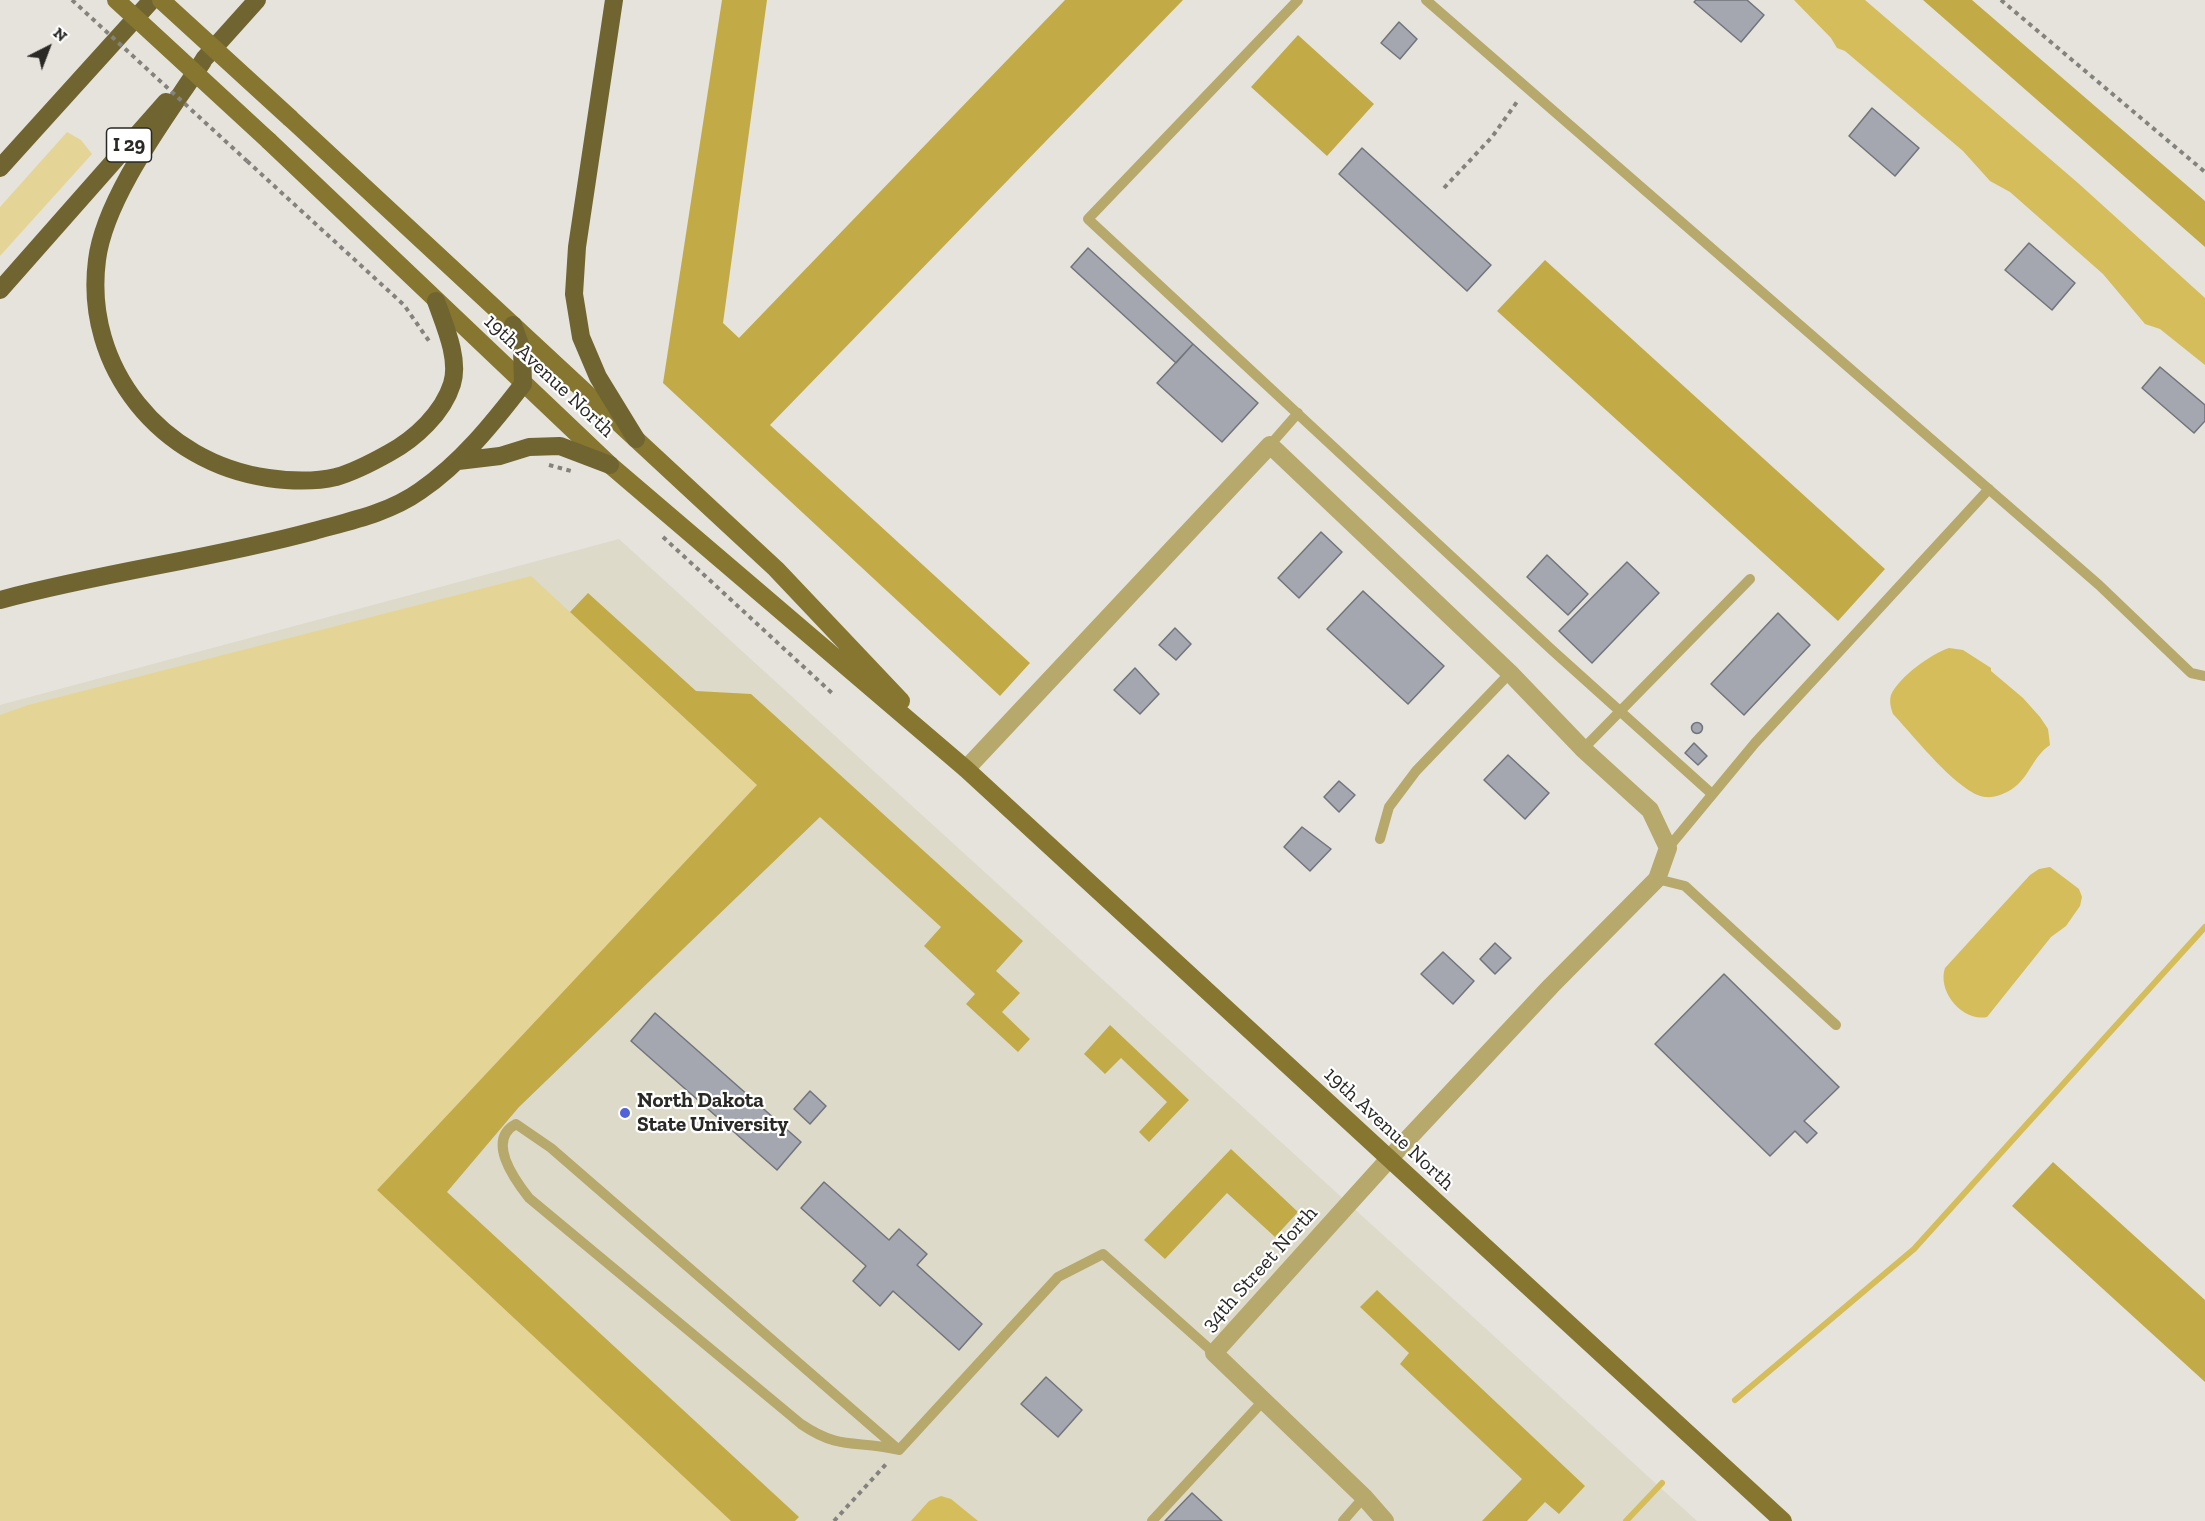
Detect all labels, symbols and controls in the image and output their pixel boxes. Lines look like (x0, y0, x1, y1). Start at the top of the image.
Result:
north arrow (18, 18, 78, 78)
text: N (49, 23, 71, 45)
road number: I 29 (106, 128, 152, 162)
street label: 19th Avenue North (479, 309, 619, 443)
street label: 19th Avenue North (1319, 1062, 1459, 1196)
place label: North Dakota State University (637, 1088, 788, 1138)
marker: North Dakota State University (618, 1106, 632, 1120)
street label: 34th Street North (1197, 1201, 1323, 1337)

